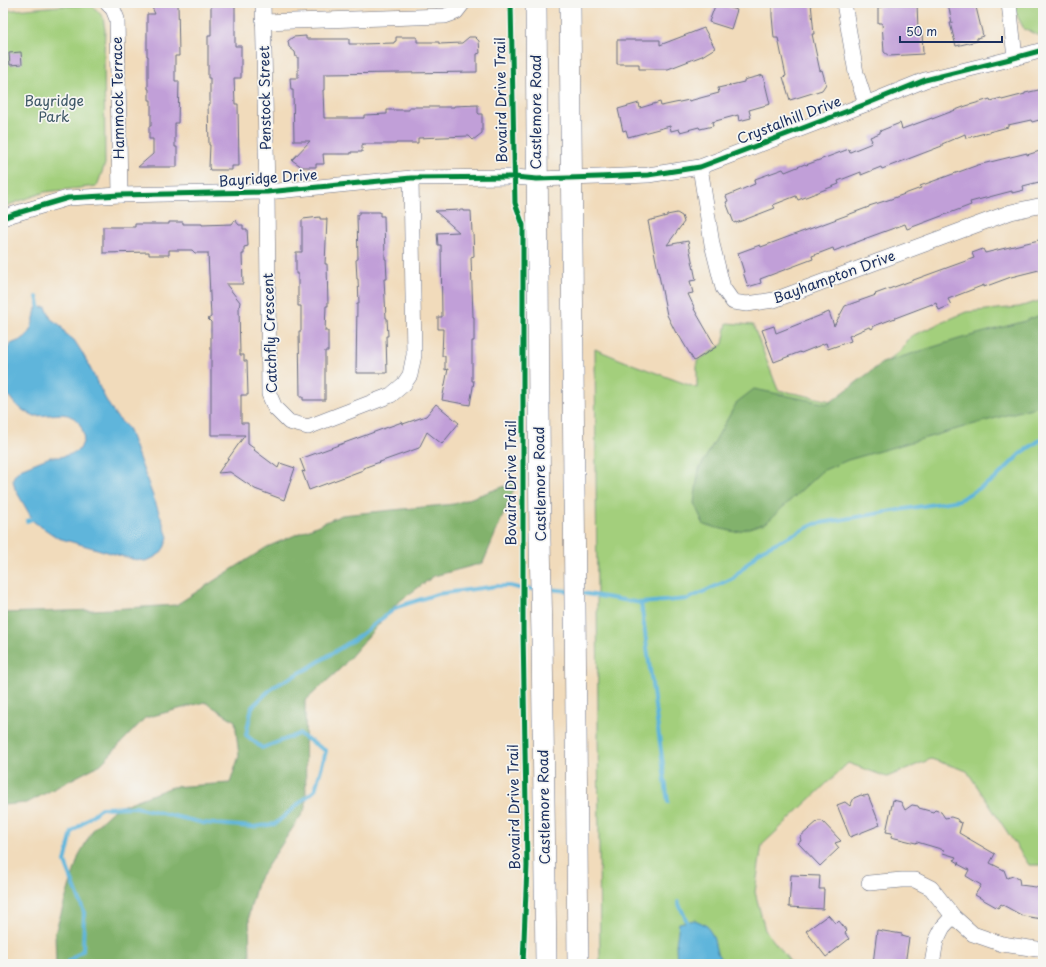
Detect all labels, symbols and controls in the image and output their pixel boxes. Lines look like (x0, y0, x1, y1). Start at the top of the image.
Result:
scale bar (900, 18, 1002, 44)
text: 50 m (906, 22, 937, 40)
street label: Hammock Terrace (106, 36, 129, 160)
street label: Bovaird Drive Trail (489, 37, 512, 163)
street label: Penstock Street (253, 45, 276, 151)
street label: Castlemore Road (525, 55, 546, 169)
park label: Bayridge Park (24, 90, 84, 127)
street label: Crystalhill Drive (734, 90, 844, 149)
street label: Bayridge Drive (218, 164, 318, 191)
street label: Bayhampton Drive (770, 245, 898, 308)
street label: Catchfly Crescent (257, 272, 282, 393)
street label: Bovaird Drive Trail (500, 420, 521, 546)
street label: Castlemore Road (528, 426, 551, 542)
street label: Bovaird Drive Trail (502, 744, 525, 870)
street label: Castlemore Road (532, 749, 555, 865)

